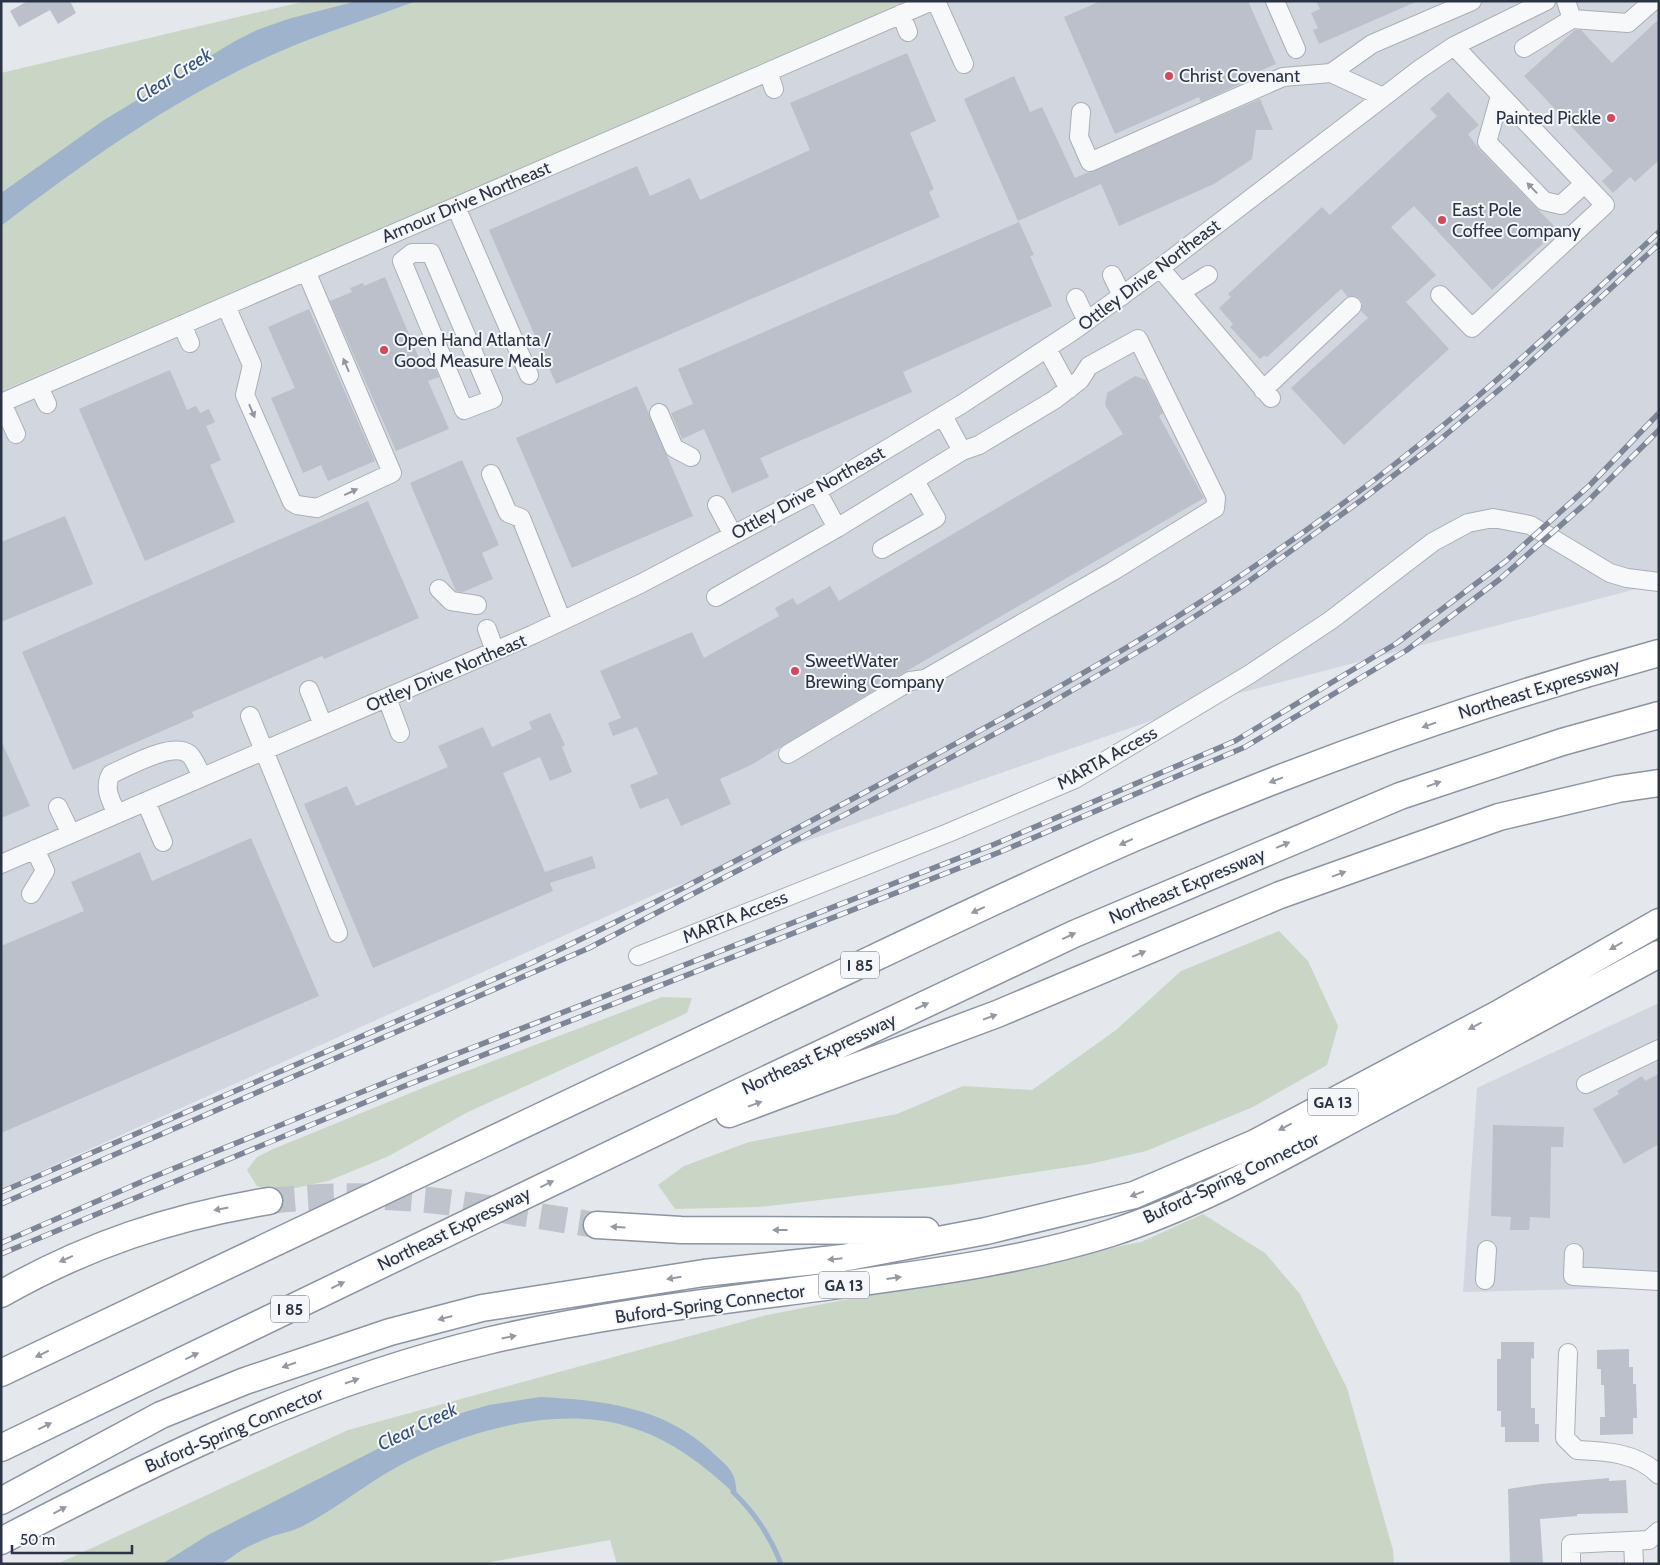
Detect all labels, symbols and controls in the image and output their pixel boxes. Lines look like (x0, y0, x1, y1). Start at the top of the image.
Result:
water label: Clear Creek (131, 43, 216, 108)
place label: Christ Covenant (1179, 65, 1300, 87)
marker: Christ Covenant (1163, 70, 1175, 82)
place label: Painted Pickle (1496, 107, 1601, 129)
marker: Painted Pickle (1605, 112, 1617, 124)
street label: Armour Drive Northeast (378, 156, 554, 248)
one-way arrow (1526, 182, 1538, 194)
place label: East Pole Coffee Company (1452, 199, 1581, 242)
street label: Ottley Drive Northeast (1074, 214, 1224, 336)
marker: East Pole Coffee Company (1436, 214, 1448, 226)
place label: Open Hand Atlanta / Good Measure Meals (394, 329, 552, 372)
marker: Open Hand Atlanta / Good Measure Meals (378, 344, 390, 356)
one-way arrow (341, 358, 349, 372)
one-way arrow (249, 404, 257, 418)
street label: Ottley Drive Northeast (727, 442, 889, 544)
one-way arrow (344, 488, 358, 496)
street label: Ottley Drive Northeast (363, 629, 529, 717)
place label: SweetWater Brewing Company (805, 650, 944, 693)
street label: Northeast Expressway (1456, 654, 1622, 724)
marker: SweetWater Brewing Company (789, 665, 801, 677)
street label: MARTA Access (1053, 721, 1161, 795)
one-way arrow (1421, 721, 1436, 729)
one-way arrow (1268, 776, 1283, 784)
one-way arrow (1427, 780, 1442, 788)
one-way arrow (1119, 838, 1133, 846)
one-way arrow (1276, 841, 1290, 849)
street label: Northeast Expressway (1106, 843, 1268, 929)
one-way arrow (1332, 870, 1347, 878)
street label: MARTA Access (679, 886, 791, 948)
one-way arrow (971, 906, 985, 914)
one-way arrow (1062, 932, 1077, 941)
one-way arrow (1610, 941, 1623, 950)
one-way arrow (1132, 950, 1147, 958)
road number: I 85 (841, 952, 879, 978)
one-way arrow (915, 1001, 929, 1009)
street label: Northeast Expressway (738, 1009, 900, 1099)
one-way arrow (982, 1013, 997, 1020)
one-way arrow (1468, 1022, 1482, 1030)
road number: GA 13 (1308, 1088, 1358, 1116)
one-way arrow (748, 1100, 763, 1108)
one-way arrow (1278, 1123, 1293, 1131)
street label: Buford-Spring Connector (1140, 1127, 1323, 1228)
one-way arrow (540, 1180, 554, 1188)
street label: Northeast Expressway (374, 1182, 534, 1276)
one-way arrow (1130, 1190, 1144, 1198)
one-way arrow (213, 1205, 228, 1213)
one-way arrow (609, 1222, 625, 1230)
one-way arrow (772, 1226, 788, 1234)
one-way arrow (827, 1255, 843, 1263)
one-way arrow (59, 1256, 73, 1264)
road number: GA 13 (819, 1272, 869, 1298)
one-way arrow (665, 1274, 681, 1282)
one-way arrow (886, 1274, 902, 1282)
street label: Buford-Spring Connector (614, 1280, 807, 1328)
one-way arrow (331, 1281, 345, 1289)
road number: I 85 (271, 1296, 309, 1322)
one-way arrow (437, 1314, 452, 1322)
one-way arrow (501, 1332, 517, 1340)
one-way arrow (35, 1350, 49, 1358)
one-way arrow (184, 1352, 199, 1360)
one-way arrow (282, 1362, 297, 1369)
one-way arrow (345, 1377, 360, 1385)
street label: Buford-Spring Connector (142, 1382, 327, 1478)
water label: Clear Creek (374, 1397, 462, 1456)
one-way arrow (38, 1422, 52, 1430)
one-way arrow (53, 1506, 67, 1514)
scale bar (12, 1522, 132, 1554)
text: 50 m (20, 1531, 55, 1549)

